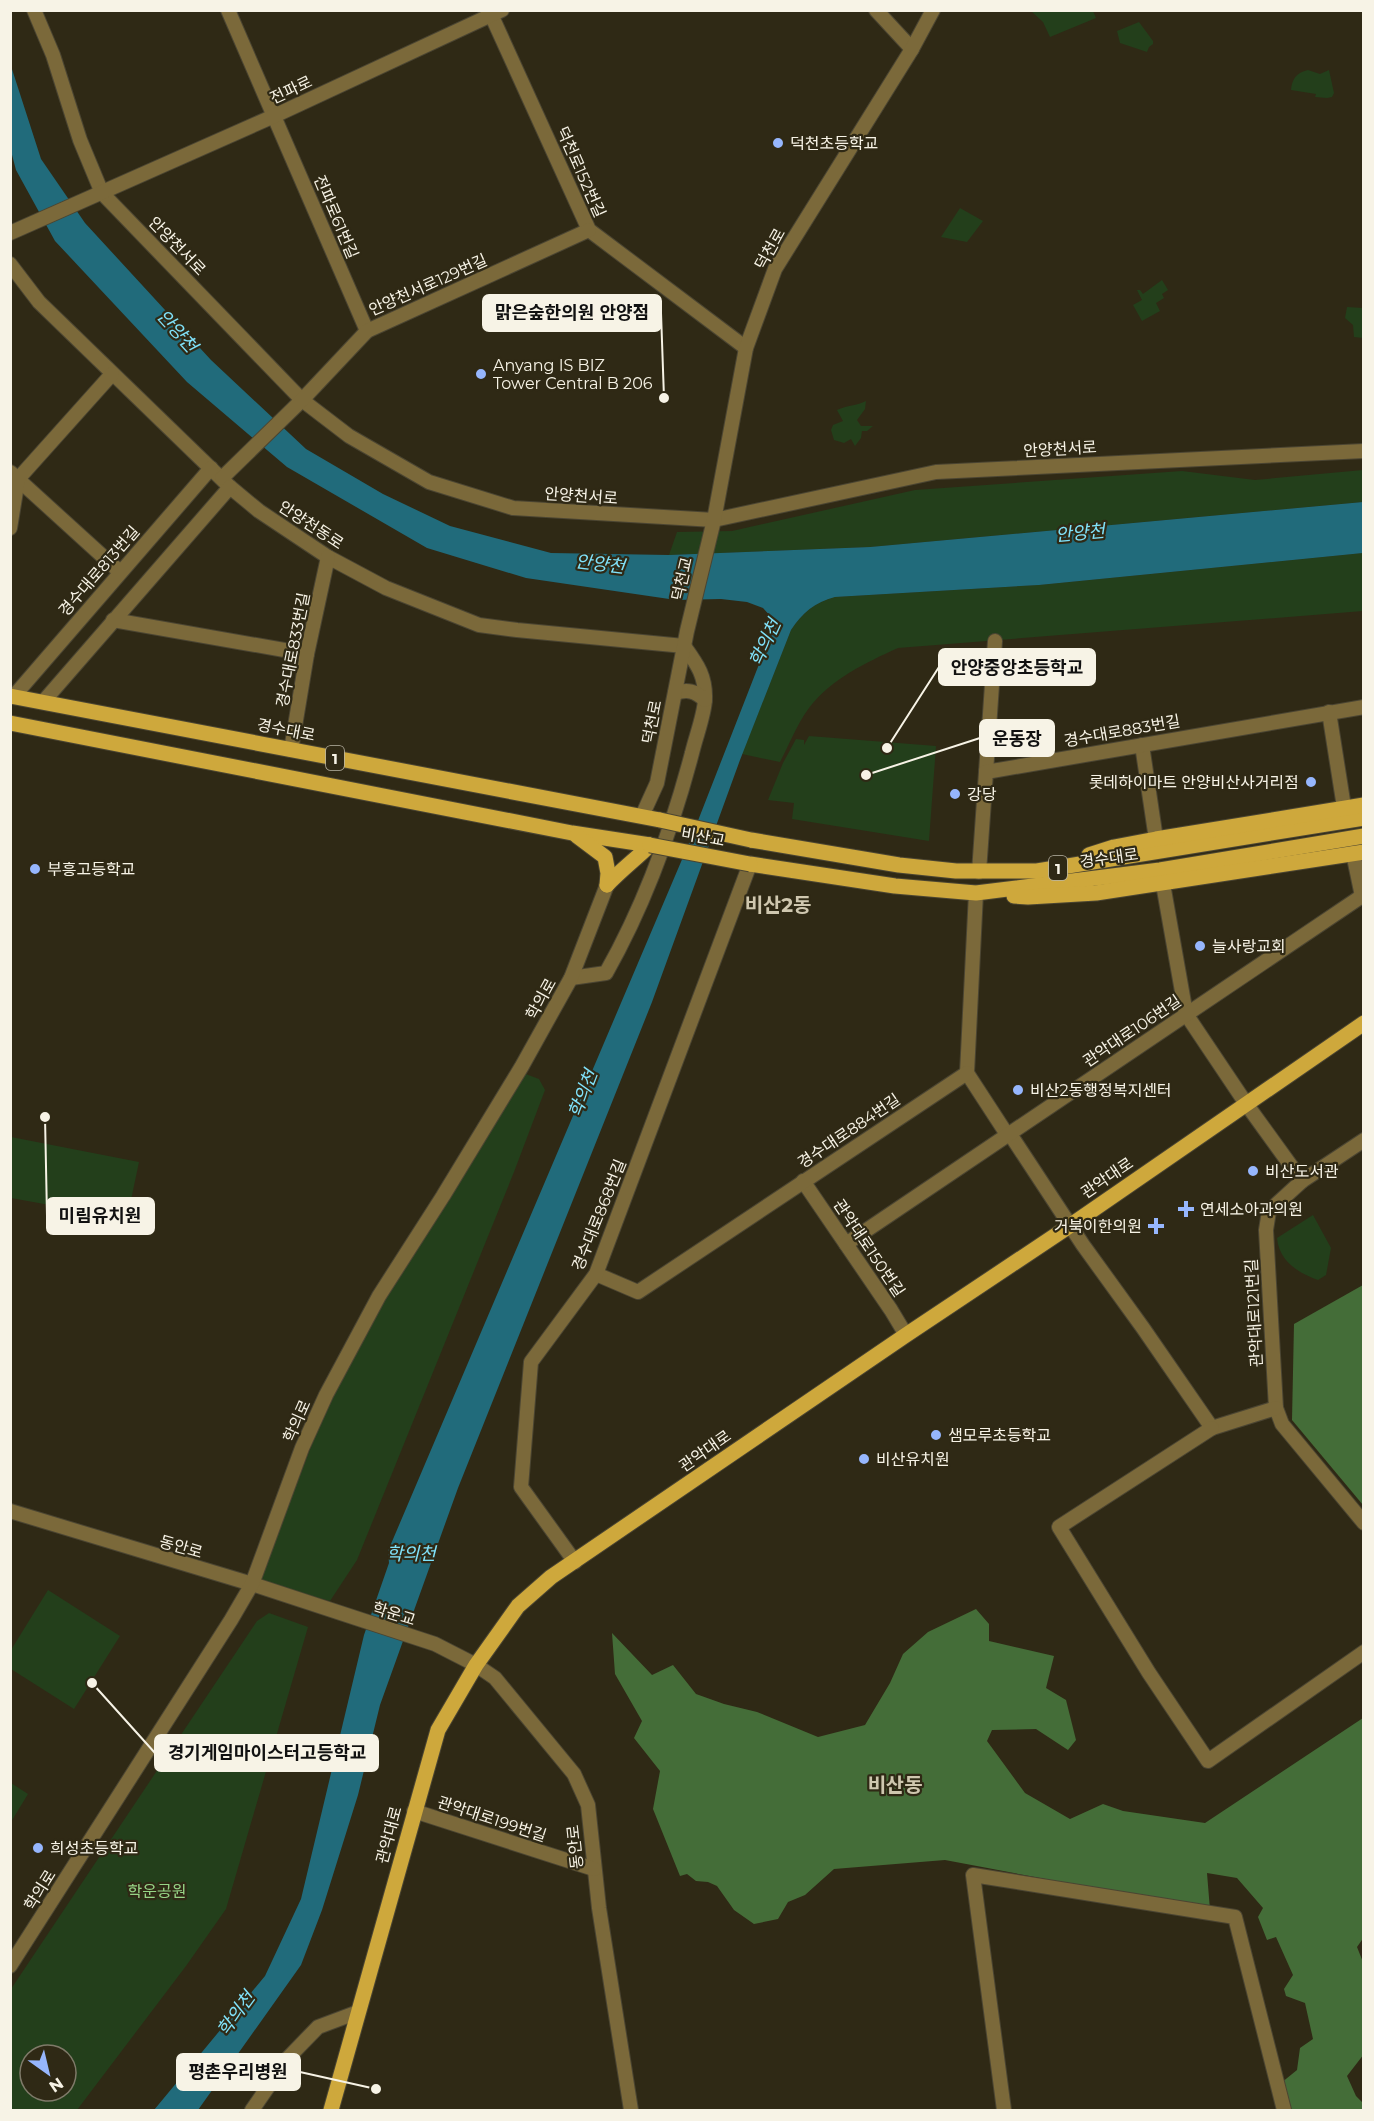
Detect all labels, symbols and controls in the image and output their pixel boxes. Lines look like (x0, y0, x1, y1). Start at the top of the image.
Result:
street label: 전파로 (267, 72, 315, 108)
street label: 덕천로152번길 (553, 124, 609, 220)
place label: 덕천초등학교 (790, 134, 878, 153)
marker: 덕천초등학교 (771, 136, 785, 150)
street label: 전파로61번길 (310, 172, 362, 262)
street label: 안양천서로 (145, 213, 210, 279)
street label: 덕천로 (751, 225, 789, 273)
street label: 안양천서로129번길 (366, 250, 490, 320)
callout: 맑은숲한의원 안양점 (483, 295, 661, 331)
text: 맑은숲한의원 안양점 (495, 302, 649, 324)
water label: 안양천 (152, 305, 203, 359)
place label: Anyang IS BIZ Tower Central B 206 (493, 356, 653, 393)
marker: Anyang IS BIZ Tower Central B 206 (474, 367, 488, 381)
street label: 안양천서로 (1023, 438, 1098, 460)
street label: 안양천서로 (544, 484, 619, 508)
street label: 안양천동로 (275, 497, 347, 553)
water label: 안양천 (1054, 520, 1108, 546)
street label: 경수대로813번길 (55, 522, 143, 620)
water label: 안양천 (574, 550, 628, 578)
street label: 덕천교 (668, 555, 696, 603)
street label: 경수대로833번길 (273, 591, 313, 709)
water label: 학의천 (745, 614, 786, 670)
callout: 안양중앙초등학교 (939, 649, 1095, 685)
text: 안양중앙초등학교 (951, 657, 1083, 679)
street label: 덕천로 (638, 698, 666, 745)
street label: 경수대로883번길 (1062, 711, 1182, 751)
street label: 경수대로 (255, 715, 317, 745)
callout: 운동장 (980, 720, 1054, 756)
text: 운동장 (992, 728, 1042, 750)
road number: 1 (326, 746, 344, 770)
place label: 롯데하이마트 안양비산사거리점 (1089, 773, 1299, 792)
marker: 롯데하이마트 안양비산사거리점 (1304, 775, 1318, 789)
place label: 강당 (967, 785, 997, 804)
marker: 강당 (948, 787, 962, 801)
street label: 비산교 (680, 824, 726, 850)
street label: 경수대로 (1079, 844, 1140, 872)
road number: 1 (1049, 856, 1067, 880)
place label: 부흥고등학교 (47, 860, 135, 879)
marker: 부흥고등학교 (28, 862, 42, 876)
district label: 비산2동 (745, 893, 812, 917)
place label: 늘사랑교회 (1212, 937, 1286, 956)
marker: 늘사랑교회 (1193, 939, 1207, 953)
street label: 학의로 (522, 975, 560, 1023)
street label: 관악대로106번길 (1079, 991, 1185, 1071)
water label: 학의천 (564, 1065, 603, 1121)
place label: 비산2동행정복지센터 (1030, 1081, 1172, 1100)
marker: 비산2동행정복지센터 (1011, 1083, 1025, 1097)
street label: 경수대로884번길 (794, 1090, 904, 1172)
street label: 관악대로 (1077, 1154, 1137, 1202)
street label: 경수대로868번길 (568, 1157, 630, 1273)
place label: 비산도서관 (1265, 1162, 1339, 1181)
marker: 비산도서관 (1246, 1164, 1260, 1178)
street label: 관악대로150번길 (829, 1196, 909, 1300)
callout: 미림유치원 (47, 1198, 154, 1234)
marker: 연세소아과의원 (1177, 1200, 1195, 1218)
place label: 연세소아과의원 (1200, 1200, 1303, 1219)
text: 미림유치원 (59, 1205, 141, 1227)
place label: 거북이한의원 (1054, 1217, 1142, 1236)
marker: 거북이한의원 (1147, 1217, 1165, 1235)
street label: 관악대로121번길 (1242, 1258, 1266, 1368)
street label: 학의로 (279, 1397, 315, 1445)
street label: 관악대로 (675, 1426, 735, 1476)
place label: 샘모루초등학교 (948, 1426, 1051, 1445)
marker: 샘모루초등학교 (929, 1428, 943, 1442)
place label: 비산유치원 (876, 1450, 950, 1469)
marker: 비산유치원 (857, 1452, 871, 1466)
street label: 동안로 (157, 1532, 205, 1562)
water label: 학의천 (386, 1543, 438, 1565)
street label: 학운교 (370, 1598, 418, 1630)
callout: 경기게임마이스터고등학교 (155, 1735, 378, 1771)
text: 경기게임마이스터고등학교 (168, 1742, 366, 1764)
district label: 비산동 (867, 1773, 923, 1797)
street label: 관악대로199번길 (435, 1792, 549, 1846)
street label: 관악대로 (372, 1804, 406, 1866)
street label: 동안로 (563, 1824, 587, 1870)
place label: 희성초등학교 (50, 1839, 138, 1858)
marker: 희성초등학교 (31, 1841, 45, 1855)
street label: 학의로 (20, 1866, 60, 1914)
park label: 학운공원 (128, 1882, 186, 1901)
water label: 학의천 (212, 1985, 261, 2041)
north arrow (18, 2043, 78, 2103)
callout: 평촌우리병원 (177, 2054, 300, 2090)
text: 평촌우리병원 (188, 2061, 288, 2083)
text: N (45, 2074, 67, 2097)

